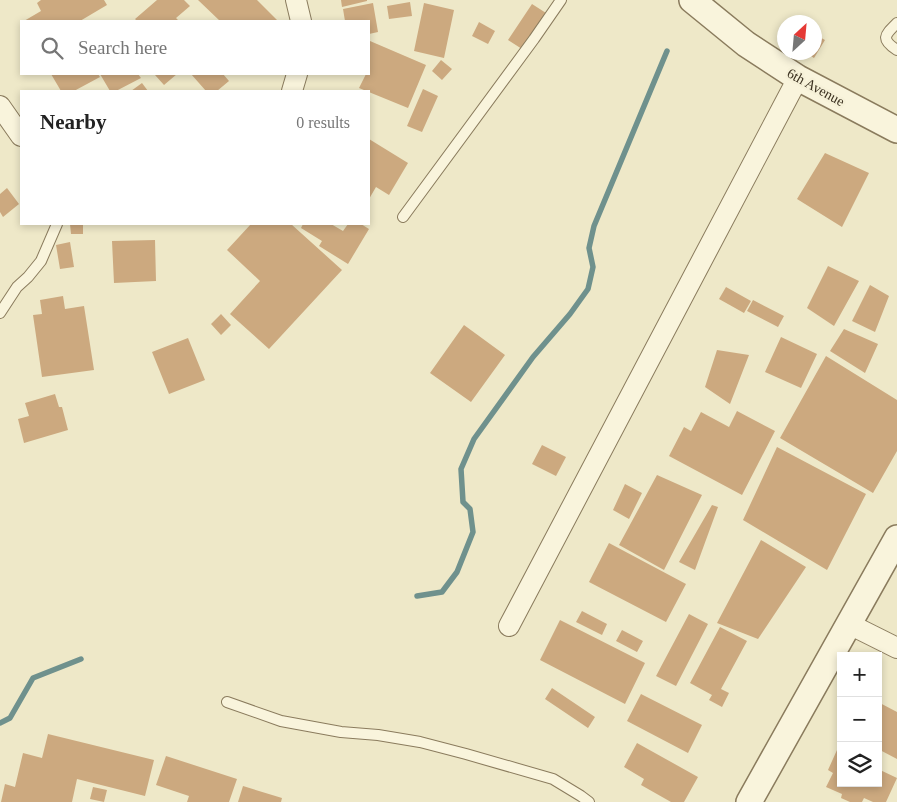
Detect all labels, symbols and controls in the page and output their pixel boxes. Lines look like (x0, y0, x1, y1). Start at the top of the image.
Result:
north arrow (777, 15, 822, 60)
search box (20, 20, 370, 75)
icon: search (38, 34, 66, 62)
text: Search here (78, 37, 167, 58)
street label: 6th Avenue (785, 66, 847, 109)
text: Nearby (40, 110, 107, 134)
text: 0 results (296, 114, 350, 131)
map controls (837, 652, 882, 787)
button: + (837, 652, 882, 697)
button: − (837, 697, 882, 742)
button: layers (837, 742, 882, 787)

